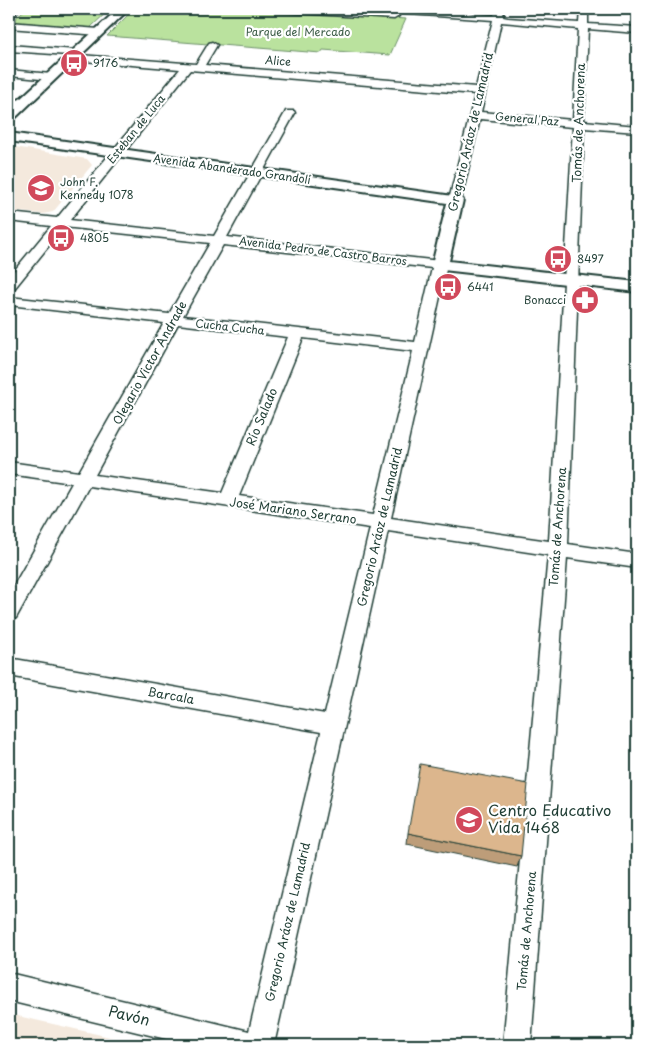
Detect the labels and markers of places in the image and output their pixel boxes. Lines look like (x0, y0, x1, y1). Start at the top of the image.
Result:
bus stop icon: 9176 (59, 48, 89, 78)
place label: 9176 (93, 54, 119, 71)
school or university icon: John F. Kennedy 1078 (26, 173, 56, 203)
place label: John F. Kennedy 1078 (60, 173, 134, 203)
bus stop icon: 4805 (46, 223, 76, 253)
place label: 4805 (80, 229, 109, 246)
bus stop icon: 8497 (543, 244, 573, 274)
place label: 8497 (577, 250, 604, 267)
bus stop icon: 6441 (433, 272, 463, 302)
place label: 6441 (467, 278, 493, 295)
pharmacy icon: Bonacci (570, 285, 600, 315)
place label: Bonacci (524, 291, 566, 308)
place label: Centro Educativo Vida 1468 (488, 798, 611, 838)
school or university icon: Centro Educativo Vida 1468 (454, 805, 484, 835)

